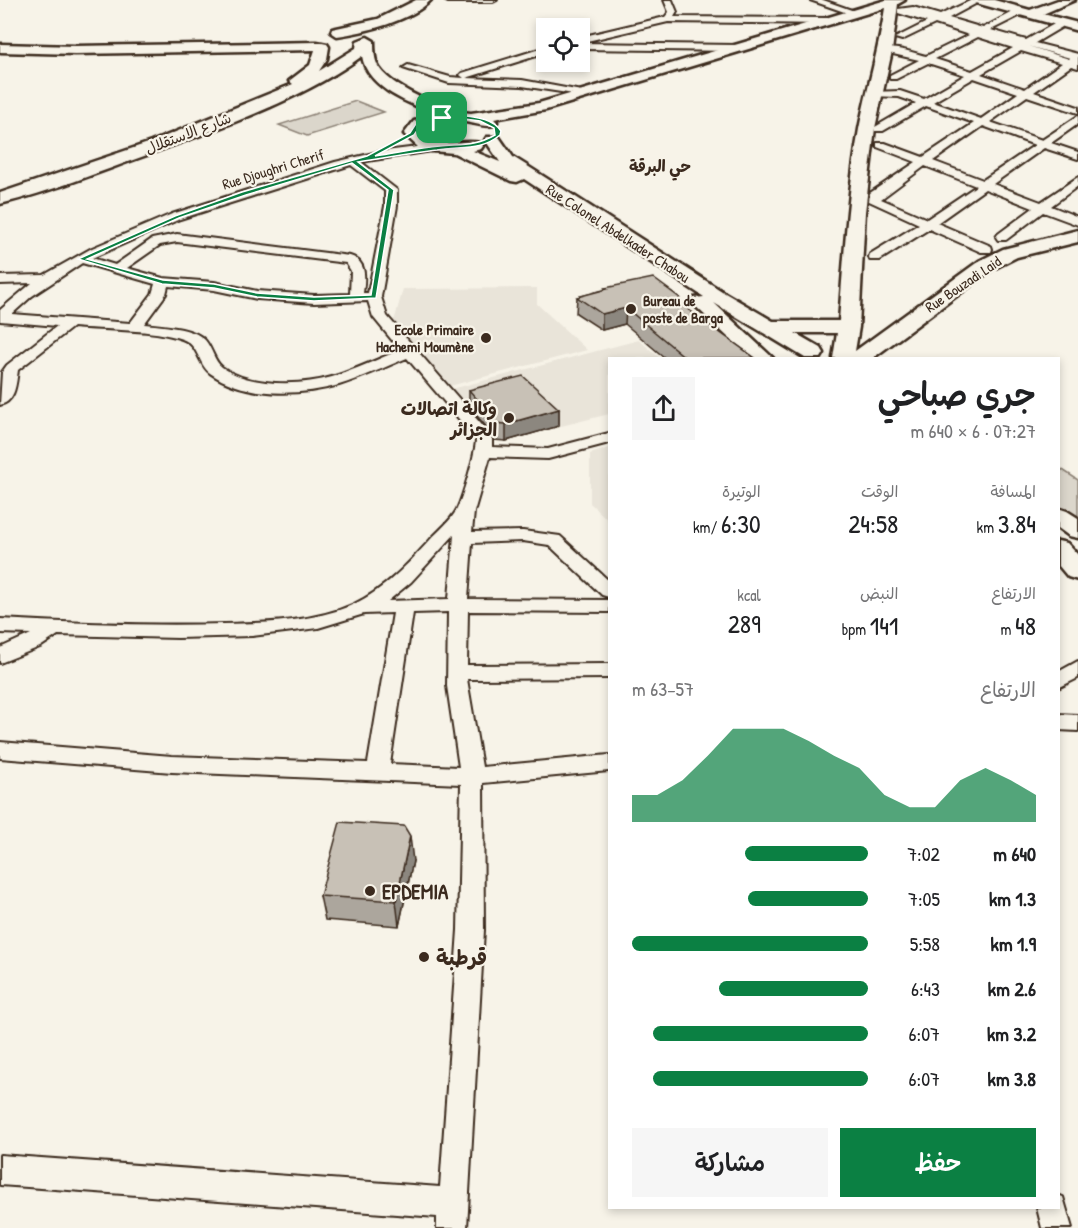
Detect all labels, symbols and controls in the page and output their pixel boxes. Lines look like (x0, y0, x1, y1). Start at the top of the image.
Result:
map controls (536, 18, 590, 72)
button: locate (536, 18, 590, 72)
pin (416, 92, 467, 143)
icon: arrive (425, 101, 458, 134)
street label: شارع الاستقلال (142, 107, 234, 159)
street label: Rue Djoughri Cherif (219, 143, 327, 194)
district label: حي البرقة (629, 155, 691, 181)
street label: Rue Colonel Abdelkader Chabou (542, 178, 694, 288)
street label: Rue Bouzadi Laid (921, 251, 1005, 317)
place label: Bureau de poste de Barga (643, 290, 723, 329)
marker: Bureau de poste de Barga (624, 302, 638, 316)
place label: Ecole Primaire Hachemi Moumène (376, 319, 474, 357)
marker: Ecole Primaire Hachemi Moumène (479, 331, 493, 345)
text: جري صباحي (878, 372, 1036, 416)
button: share (632, 377, 695, 440)
place label: وكالة اتصالات الجزائر (401, 396, 497, 442)
marker: وكالة اتصالات الجزائر (502, 411, 516, 425)
text: 07:27 · 6 × 640 m (910, 417, 1036, 444)
text: الوتيرة (722, 480, 761, 502)
text: الوقت (861, 480, 898, 502)
text: المسافة (990, 480, 1036, 502)
text: 6:30 (721, 506, 761, 541)
text: 24:58 (848, 506, 898, 541)
text: 3.84 (998, 506, 1036, 541)
text: /km (693, 516, 721, 538)
text: km (977, 516, 998, 538)
text: النبض (860, 582, 898, 604)
text: الارتفاع (991, 582, 1036, 604)
text: kcal (737, 584, 761, 606)
text: 289 (728, 606, 761, 641)
text: 141 (870, 608, 898, 643)
text: 48 (1015, 608, 1036, 643)
text: bpm (842, 618, 870, 640)
text: m (1000, 618, 1015, 640)
text: 57–63 m (632, 675, 694, 702)
text: الارتفاع (980, 676, 1036, 703)
text: 7:02 (907, 840, 940, 867)
text: 640 m (993, 840, 1036, 867)
place label: EPDEMIA (382, 877, 449, 906)
marker: EPDEMIA (363, 884, 377, 898)
text: 7:05 (908, 885, 940, 912)
text: 1.3 km (989, 885, 1036, 912)
text: 5:58 (910, 930, 940, 957)
text: 1.9 km (991, 930, 1036, 957)
place label: قرطبة (436, 943, 487, 972)
marker: قرطبة (417, 950, 431, 964)
text: 6:43 (911, 975, 940, 1002)
text: 2.6 km (988, 975, 1036, 1002)
text: 6:07 (909, 1020, 940, 1047)
text: 3.2 km (987, 1020, 1036, 1047)
text: 6:07 (909, 1065, 940, 1092)
text: 3.8 km (988, 1065, 1036, 1092)
button: مشاركة (632, 1128, 828, 1197)
button: حفظ (840, 1128, 1036, 1197)

